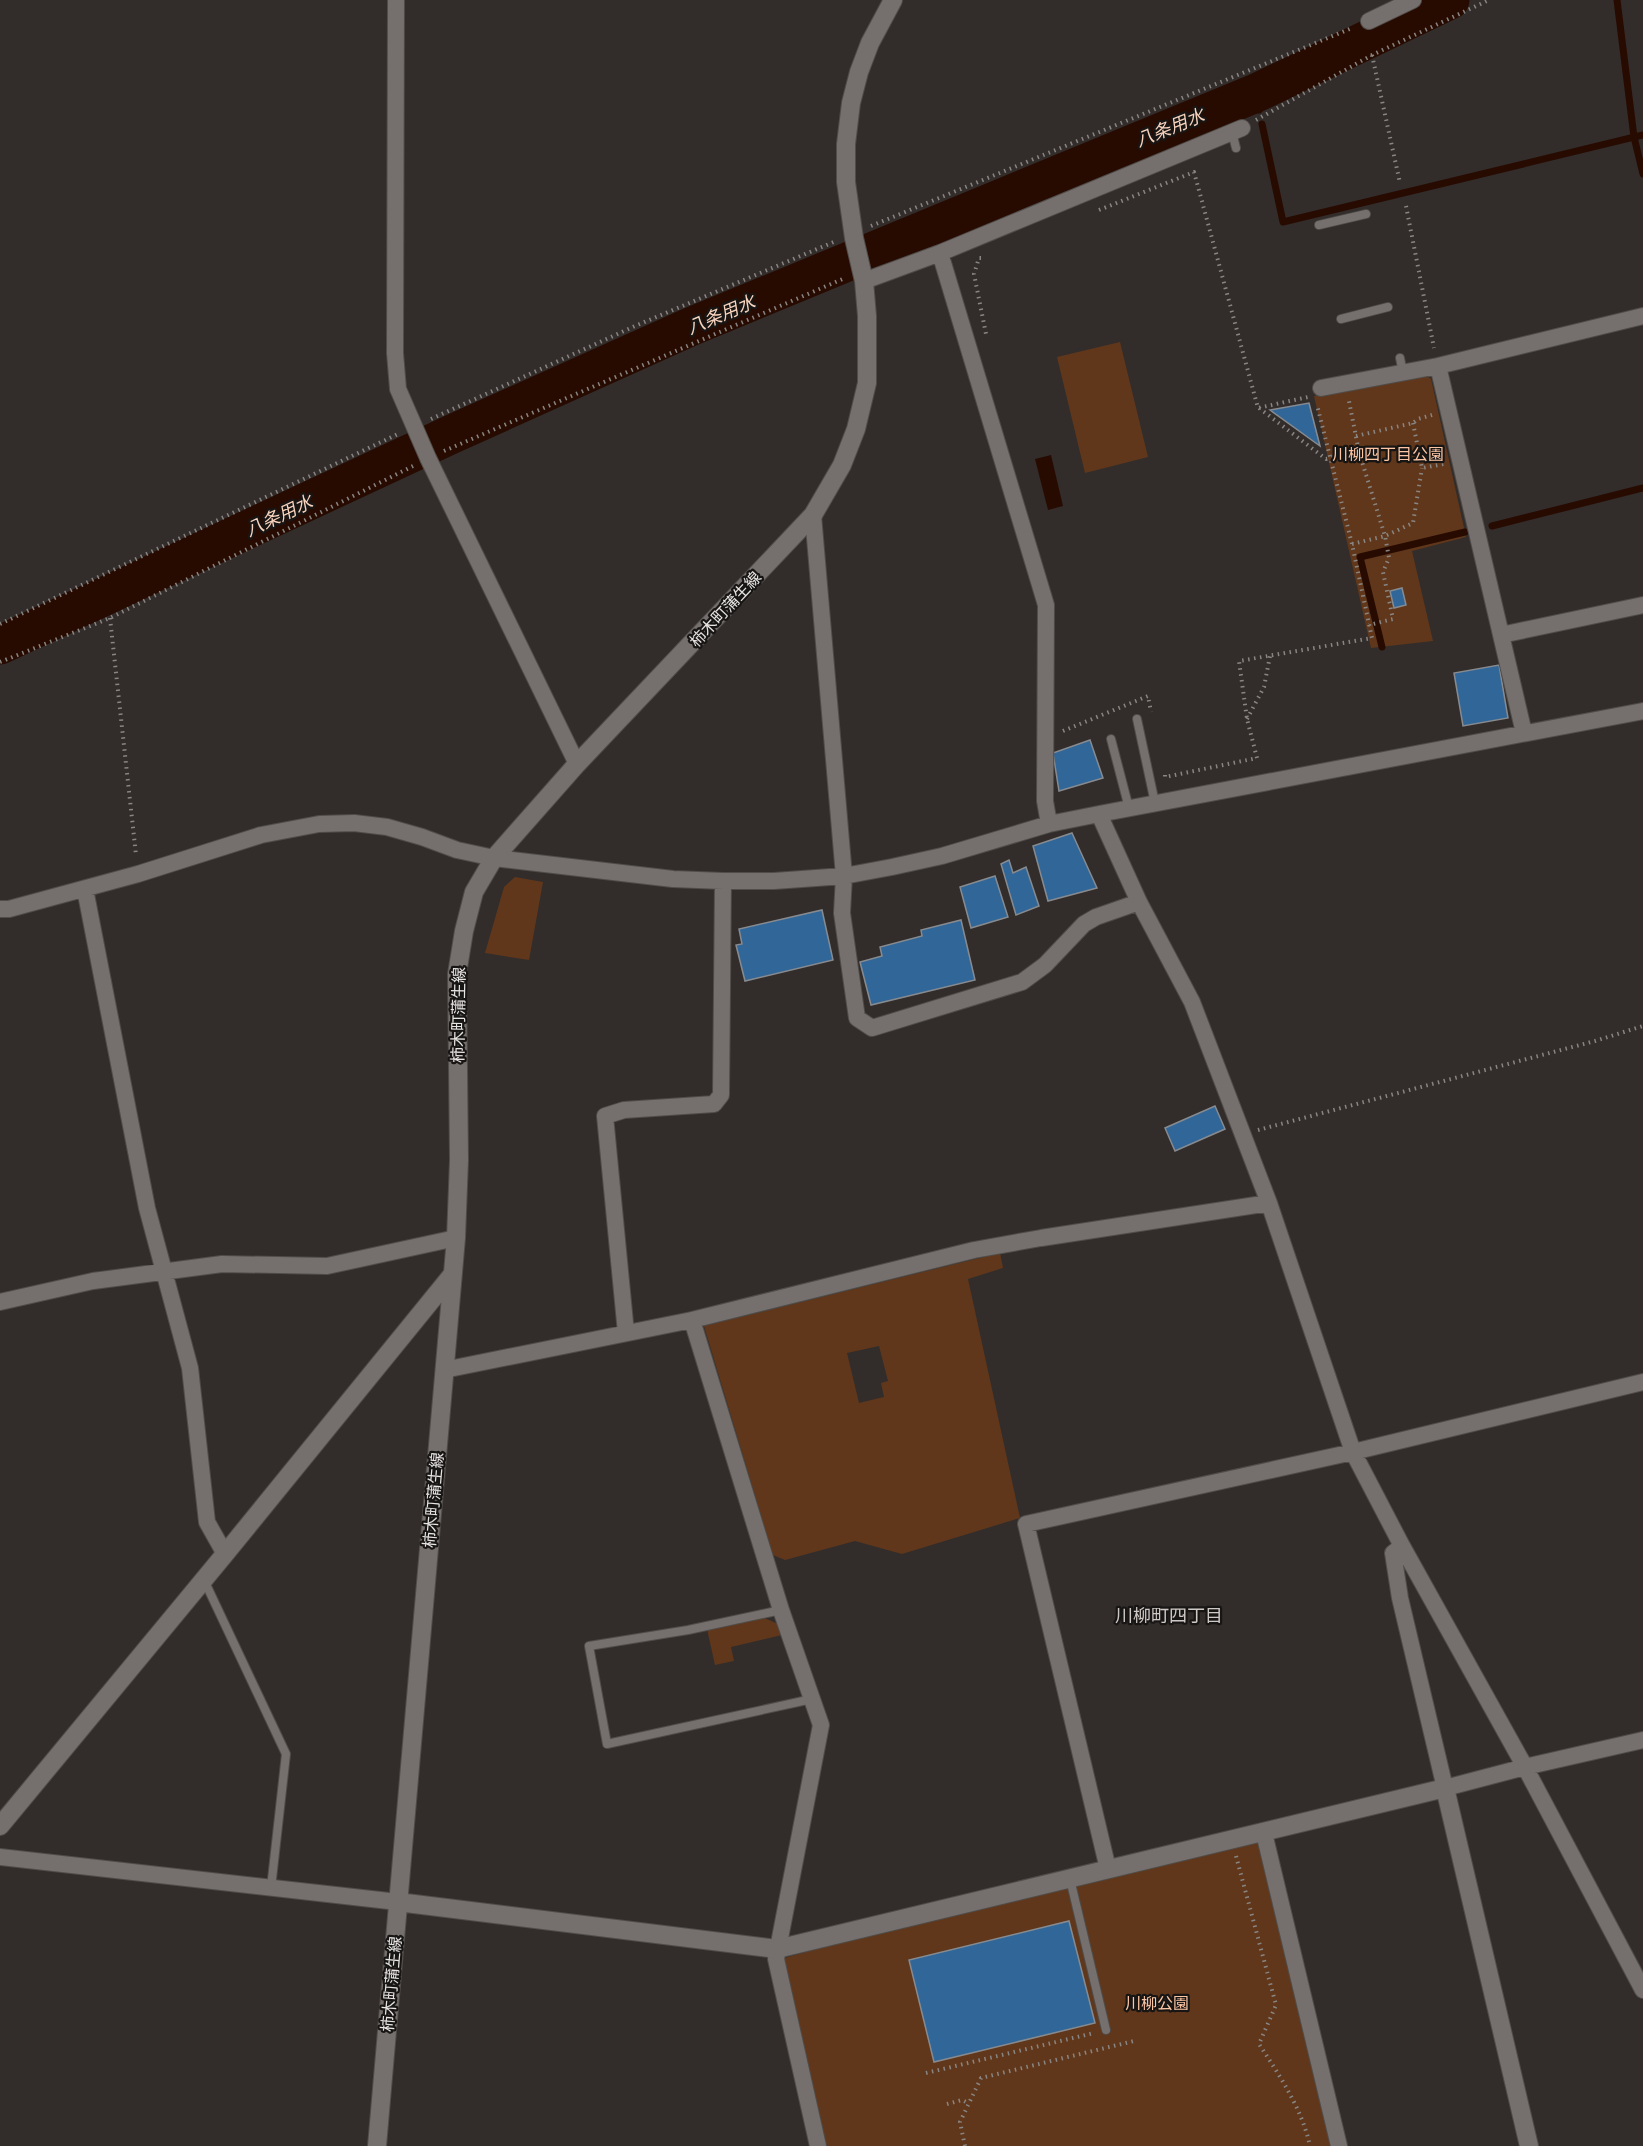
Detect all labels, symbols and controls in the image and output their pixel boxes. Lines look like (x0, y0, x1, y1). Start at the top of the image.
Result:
water label: 八条用水 (1133, 104, 1209, 151)
water label: 八条用水 (684, 290, 760, 338)
park label: 川柳四丁目公園 (1332, 444, 1444, 464)
water label: 八条用水 (242, 490, 318, 540)
street label: 柿木町蒲生線 (685, 567, 765, 651)
street label: 柿木町蒲生線 (447, 967, 469, 1063)
street label: 柿木町蒲生線 (419, 1451, 447, 1549)
district label: 川柳町四丁目 (1115, 1605, 1223, 1626)
street label: 柿木町蒲生線 (377, 1935, 405, 2033)
park label: 川柳公園 (1125, 1993, 1189, 2013)

